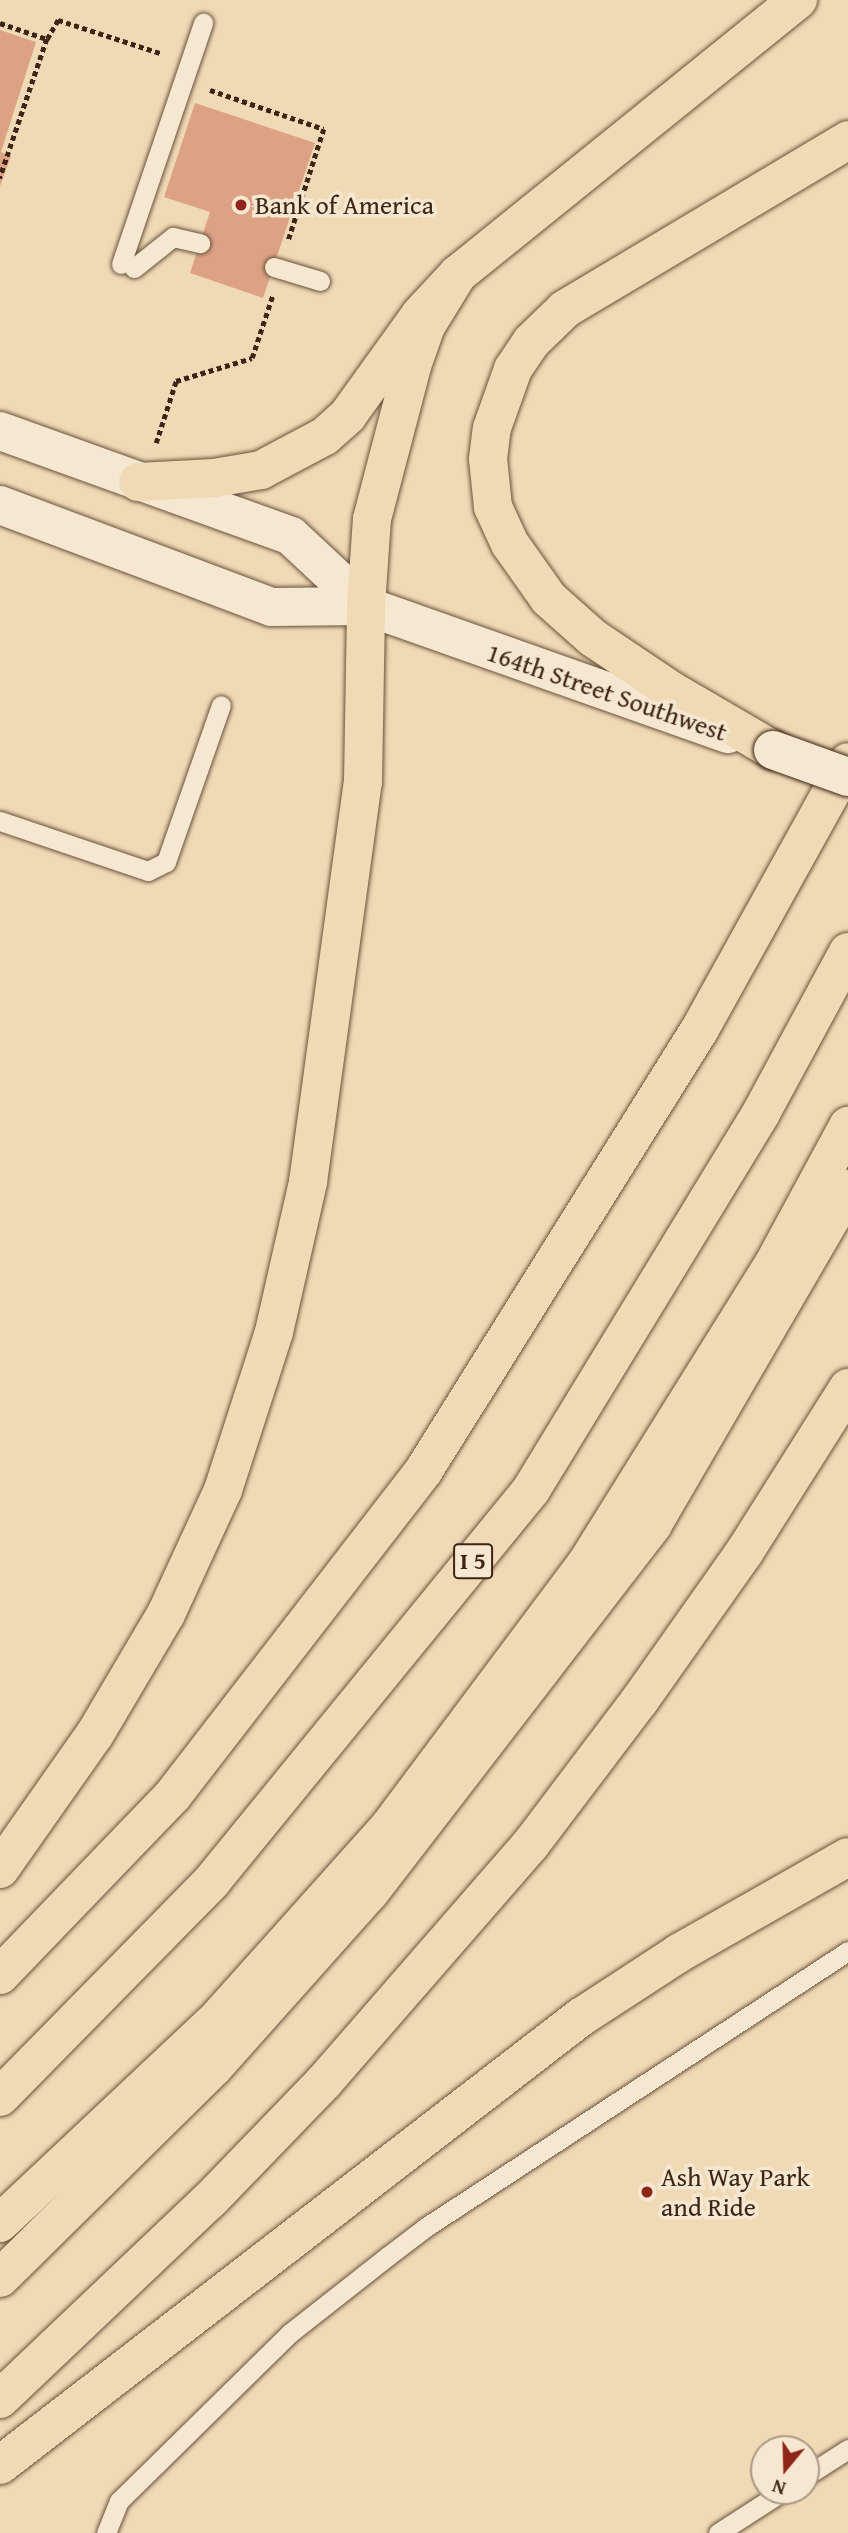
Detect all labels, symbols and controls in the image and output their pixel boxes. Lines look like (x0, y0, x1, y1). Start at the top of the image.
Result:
place label: Bank of America (255, 189, 434, 221)
marker: Bank of America (233, 197, 249, 213)
street label: 164th Street Southwest (483, 636, 731, 748)
road number: I 5 (452, 1540, 494, 1582)
place label: Ash Way Park and Ride (661, 2161, 810, 2222)
marker: Ash Way Park and Ride (639, 2184, 655, 2200)
north arrow (750, 2435, 820, 2505)
text: N (768, 2473, 789, 2503)

